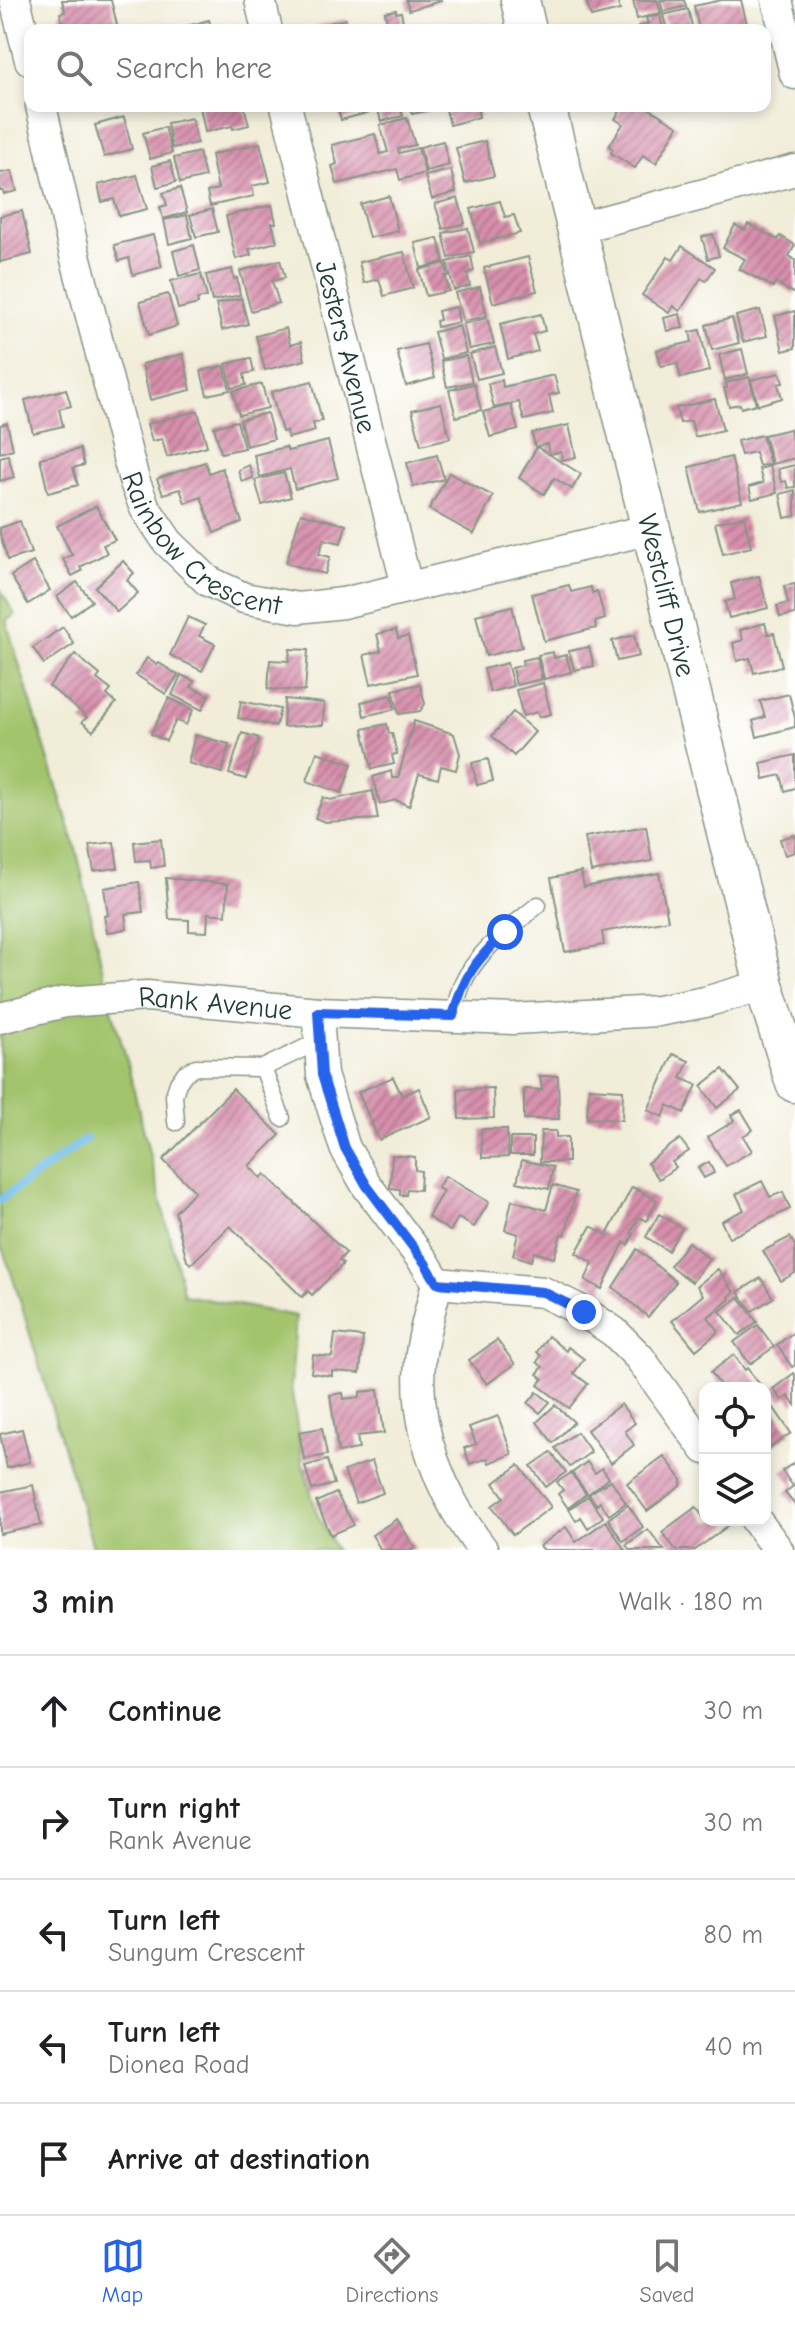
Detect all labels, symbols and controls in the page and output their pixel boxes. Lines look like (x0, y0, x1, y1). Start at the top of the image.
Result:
search box (24, 24, 771, 112)
icon: search (52, 46, 96, 90)
text: Search here (116, 51, 272, 86)
street label: Jesters Avenue (308, 257, 383, 437)
street label: Rainbow Crescent (115, 467, 285, 622)
street label: Westcliff Drive (631, 511, 702, 680)
route start (487, 914, 523, 950)
street label: Rank Avenue (138, 980, 294, 1027)
route end (566, 1294, 602, 1330)
map controls (699, 1382, 771, 1526)
button: locate (699, 1382, 771, 1454)
button: layers (699, 1454, 771, 1526)
text: 3 min (32, 1582, 115, 1622)
text: Walk · 180 m (619, 1587, 763, 1617)
icon: ahead (32, 1689, 76, 1733)
text: Continue (108, 1694, 222, 1729)
text: 30 m (704, 1696, 763, 1726)
text: Turn right (108, 1791, 240, 1826)
icon: right (32, 1801, 76, 1845)
text: 30 m (704, 1808, 763, 1838)
text: Rank Avenue (108, 1826, 251, 1856)
text: Turn left (108, 1903, 220, 1938)
icon: left (32, 1913, 76, 1957)
text: 80 m (704, 1920, 763, 1950)
text: Sungum Crescent (108, 1938, 304, 1968)
text: Turn left (108, 2015, 220, 2050)
icon: left (32, 2025, 76, 2069)
text: 40 m (704, 2032, 763, 2062)
text: Dionea Road (108, 2050, 250, 2080)
icon: arrive (32, 2137, 76, 2181)
text: Arrive at destination (108, 2142, 370, 2177)
tab: Map (101, 2234, 145, 2308)
tab: Directions (346, 2234, 439, 2308)
tab: Saved (640, 2234, 694, 2308)

